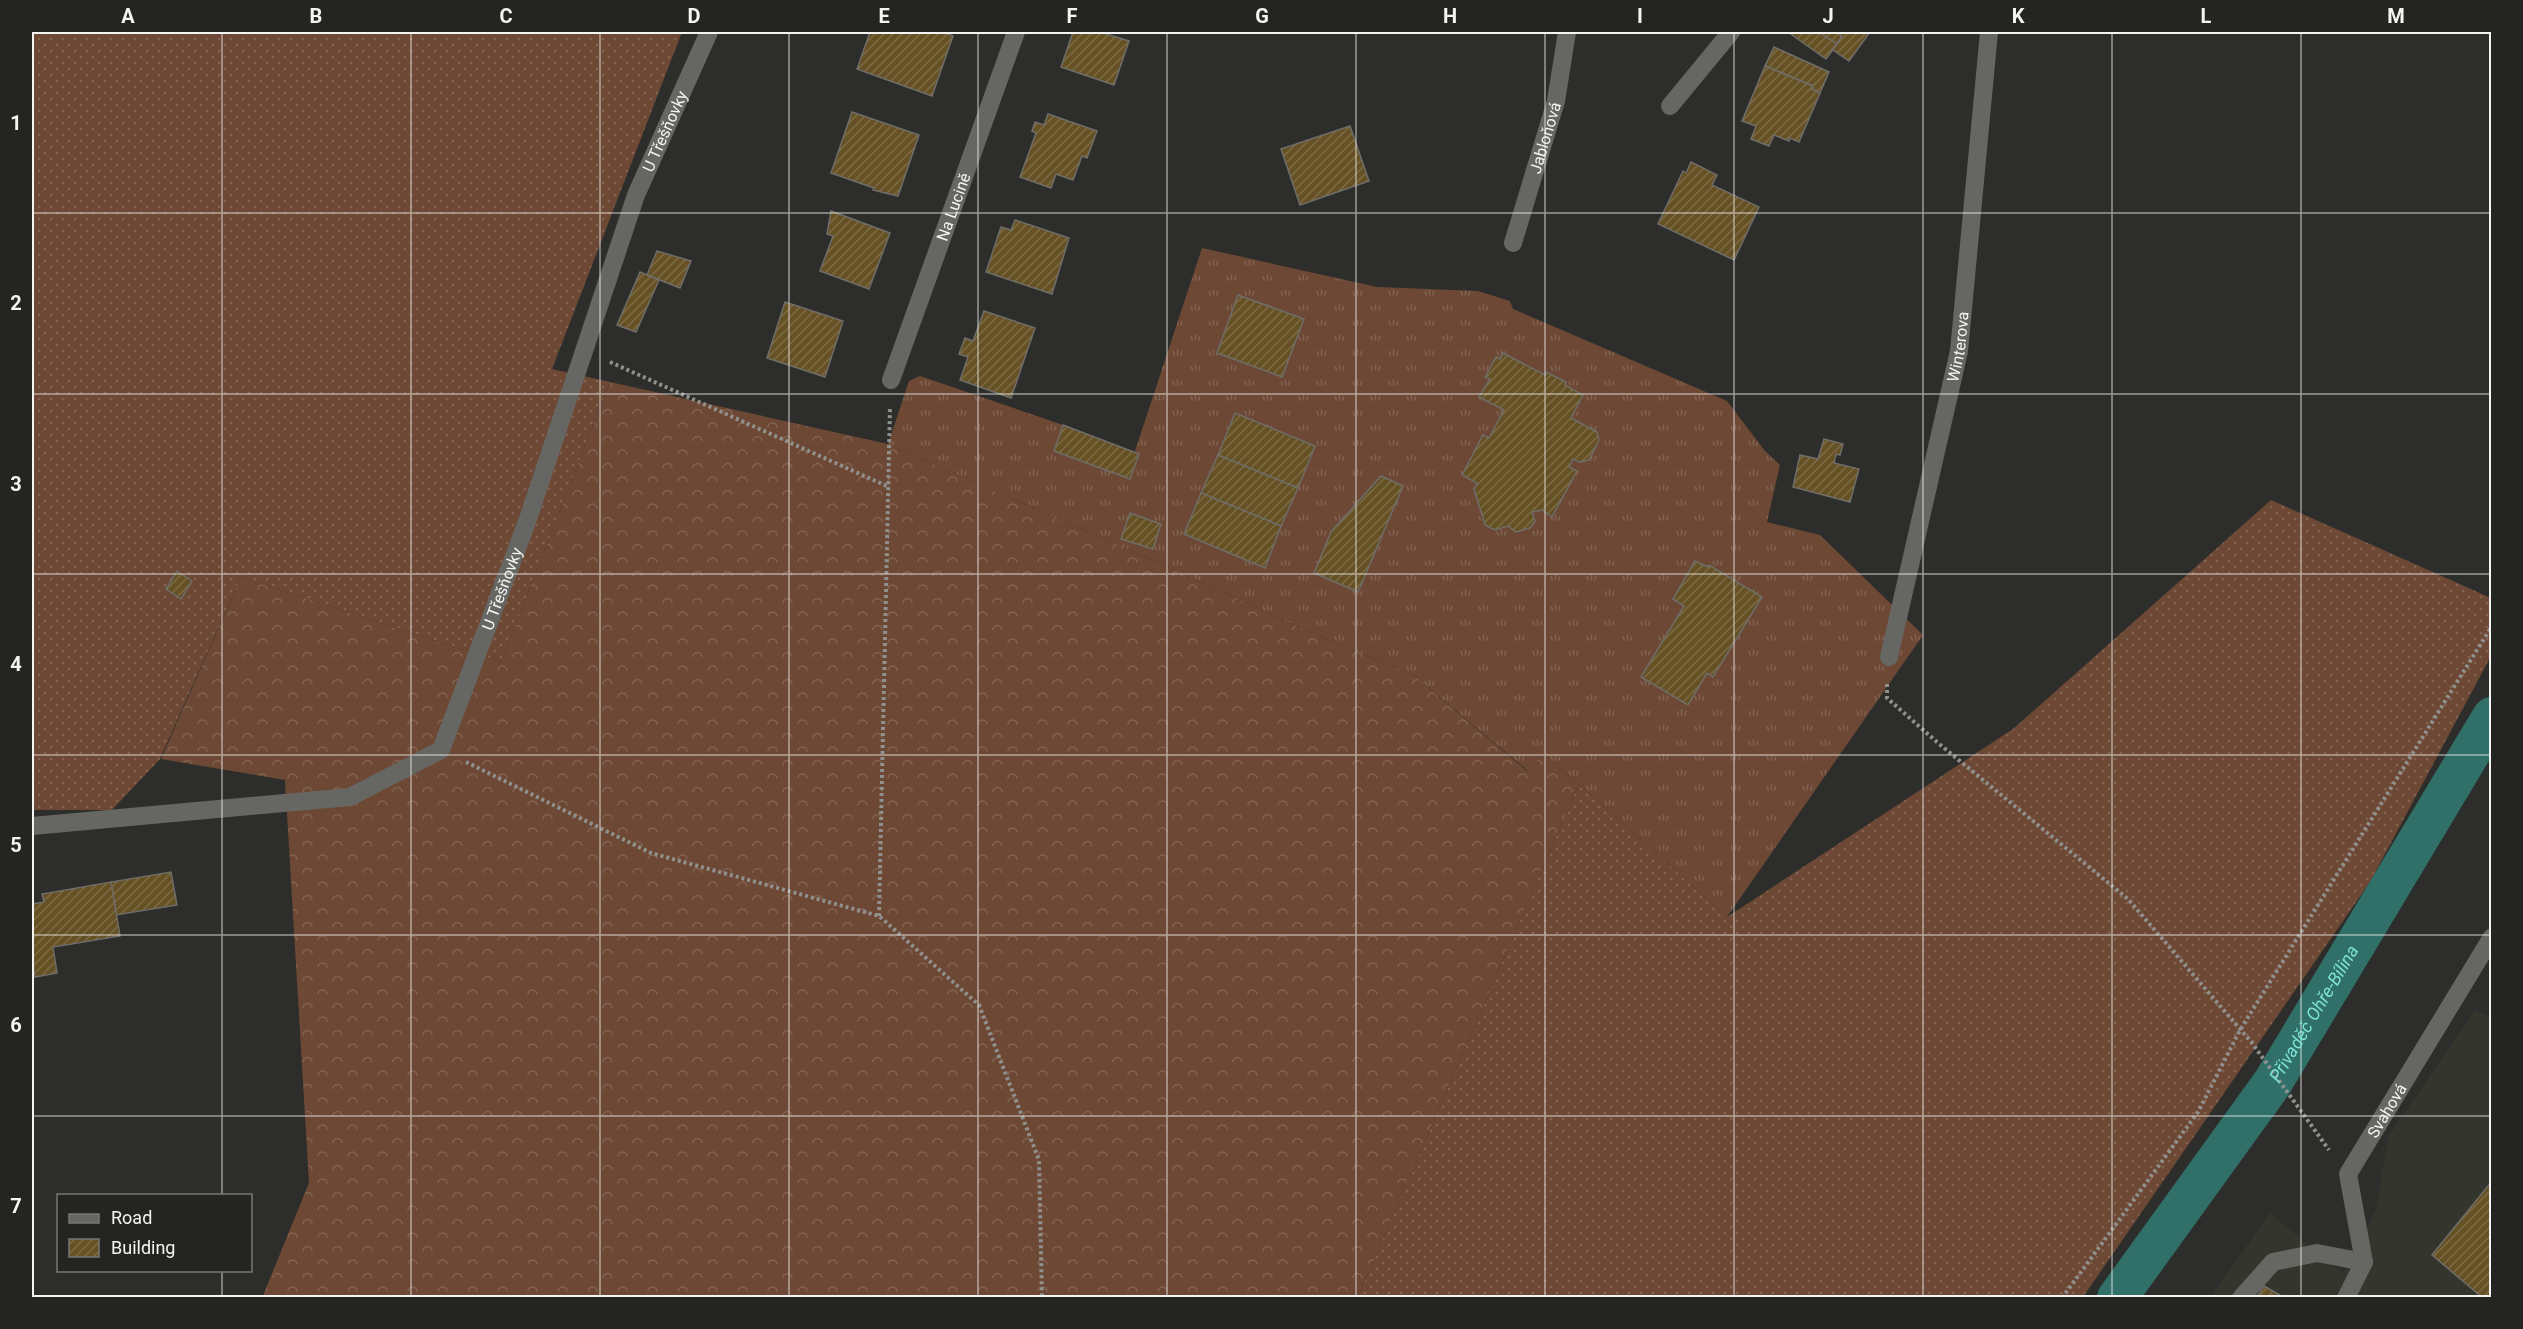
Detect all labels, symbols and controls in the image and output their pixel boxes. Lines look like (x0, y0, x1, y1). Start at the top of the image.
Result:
text: A (121, 4, 135, 28)
text: B (310, 4, 322, 28)
text: C (499, 4, 513, 28)
text: D (688, 4, 701, 28)
text: E (878, 4, 890, 28)
text: F (1067, 4, 1078, 28)
text: G (1255, 4, 1269, 28)
text: H (1443, 4, 1457, 28)
text: I (1637, 4, 1643, 28)
text: J (1822, 4, 1834, 28)
text: K (2012, 4, 2025, 28)
text: L (2201, 4, 2212, 28)
text: M (2387, 4, 2405, 28)
street label: U Třešňovky (639, 87, 692, 175)
street label: Jabloňová (1526, 100, 1565, 176)
text: 1 (10, 111, 22, 135)
street label: Na Lucině (933, 170, 975, 244)
text: 2 (10, 291, 22, 315)
street label: Winterova (1943, 311, 1973, 384)
text: 3 (10, 472, 22, 496)
street label: U Třešňovky (478, 545, 527, 633)
text: 4 (10, 652, 22, 676)
text: 5 (10, 833, 22, 857)
water label: Přivaděč Ohře-Bílina (2264, 941, 2363, 1086)
text: 6 (10, 1013, 22, 1037)
street label: Svahová (2363, 1080, 2411, 1141)
text: 7 (10, 1194, 22, 1218)
legend (57, 1194, 252, 1272)
text: Road (111, 1207, 152, 1228)
text: Building (111, 1237, 175, 1258)

